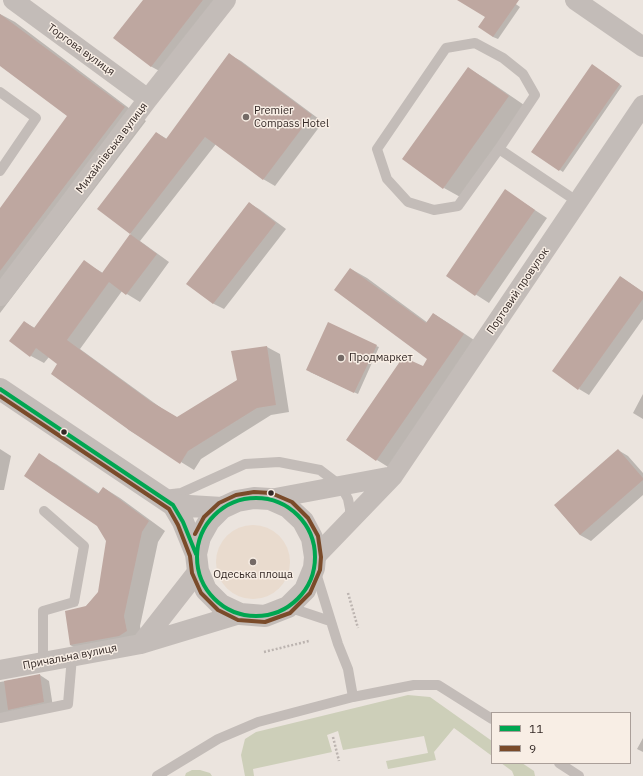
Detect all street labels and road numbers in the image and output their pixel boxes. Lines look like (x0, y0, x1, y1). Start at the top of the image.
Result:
street label: Торгова вулиця (45, 21, 117, 79)
street label: Михайлівська вулиця (73, 100, 151, 196)
street label: Портовий провулок (484, 245, 552, 337)
street label: Причальна вулиця (22, 641, 118, 673)

